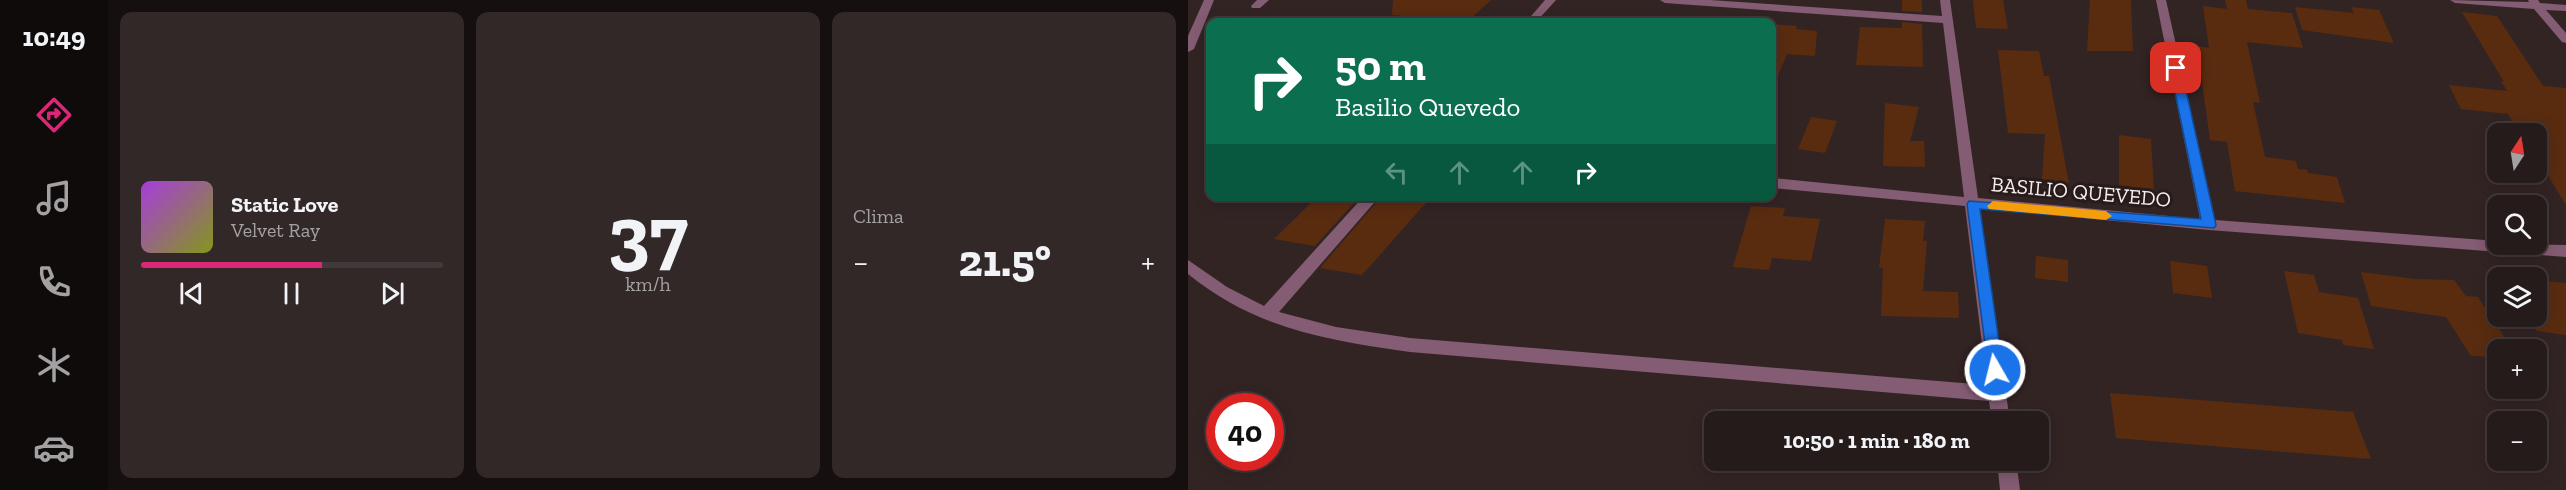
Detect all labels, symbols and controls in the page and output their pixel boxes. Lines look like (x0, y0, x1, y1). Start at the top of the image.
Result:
text: 10:49 (23, 21, 86, 53)
text: 50 m (1335, 40, 1426, 91)
icon: right (1236, 42, 1314, 120)
pin (2150, 42, 2201, 93)
icon: arrive (2159, 51, 2192, 84)
text: Basilio Quevedo (1335, 91, 1520, 123)
icon: directions (33, 94, 75, 136)
north arrow (2487, 123, 2547, 183)
map controls (2487, 123, 2547, 471)
icon: left (1380, 156, 1413, 189)
icon: ahead (1443, 156, 1476, 189)
icon: ahead (1506, 156, 1539, 189)
icon: right (1569, 156, 1602, 189)
street label: BASILIO QUEVEDO (1990, 171, 2172, 212)
icon: music (33, 177, 75, 219)
text: 37 (608, 186, 688, 280)
text: Static Love (231, 191, 338, 218)
button: search (2487, 195, 2547, 255)
text: Clima (853, 204, 904, 228)
text: Velvet Ray (231, 218, 320, 242)
text: 21.5° (959, 234, 1051, 288)
text: − (853, 242, 868, 281)
text: + (1141, 242, 1155, 281)
icon: phone (33, 261, 75, 303)
button: layers (2487, 267, 2547, 327)
text: km/h (625, 272, 671, 296)
icon: previous (175, 277, 208, 310)
icon: pause (275, 277, 308, 310)
icon: next (376, 277, 409, 310)
position arrow (1963, 338, 2027, 402)
button: + (2487, 339, 2547, 399)
icon: climate (33, 344, 75, 386)
speed limit sign: 40 (1206, 393, 1284, 471)
button: − (2487, 411, 2547, 471)
icon: car (33, 427, 75, 469)
text: 10:50 · 1 min · 180 m (1783, 427, 1970, 454)

